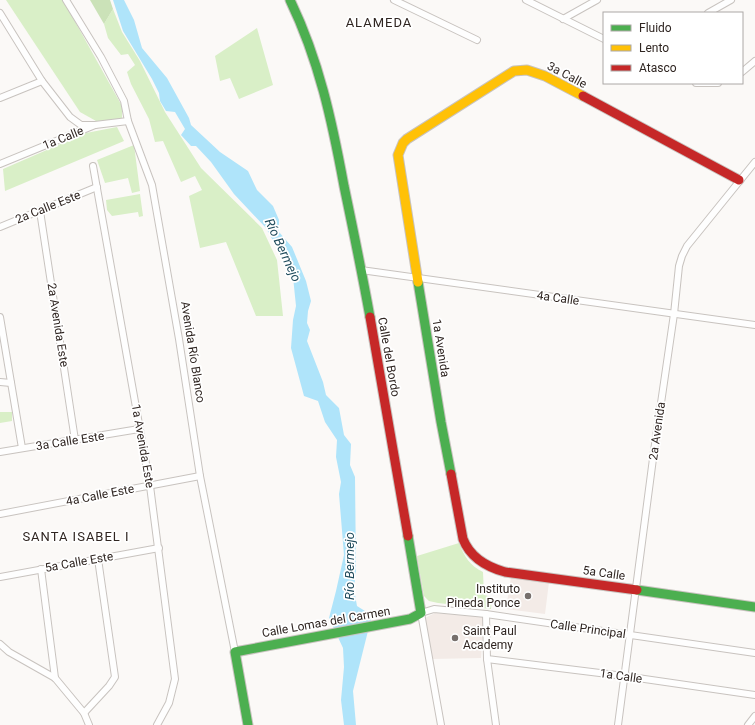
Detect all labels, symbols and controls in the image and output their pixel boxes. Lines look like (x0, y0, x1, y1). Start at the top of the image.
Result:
legend (603, 12, 743, 84)
district label: ALAMEDA (346, 15, 412, 30)
text: Fluido (639, 21, 672, 35)
text: Lento (639, 41, 669, 55)
street label: 3a Calle (545, 59, 589, 91)
text: Atasco (639, 61, 677, 75)
street label: 1a Calle (41, 123, 85, 153)
street label: 2a Calle Este (13, 188, 83, 226)
water label: Río Bermejo (262, 216, 304, 284)
street label: 2a Avenida Este (44, 282, 72, 368)
street label: 4a Calle (536, 288, 580, 308)
street label: Avenida Río Blanco (178, 300, 208, 404)
street label: Calle del Bordo (375, 316, 403, 398)
street label: 1a Avenida (429, 318, 453, 378)
street label: 2a Avenida (646, 401, 668, 461)
street label: 1a Avenida Este (129, 403, 157, 489)
street label: 3a Calle Este (35, 429, 105, 453)
street label: 4a Calle Este (65, 482, 135, 508)
district label: SANTA ISABEL I (22, 529, 130, 544)
water label: Río Bermejo (342, 532, 357, 600)
street label: 5a Calle Este (44, 549, 114, 575)
street label: 5a Calle (582, 563, 626, 583)
place label: Instituto Pineda Ponce (447, 582, 520, 610)
marker: Instituto Pineda Ponce (523, 591, 533, 601)
street label: Calle Lomas del Carmen (261, 604, 391, 640)
street label: Calle Principal (549, 617, 627, 641)
place label: Saint Paul Academy (463, 624, 517, 652)
marker: Saint Paul Academy (450, 633, 460, 643)
street label: 1a Calle (599, 666, 643, 686)

